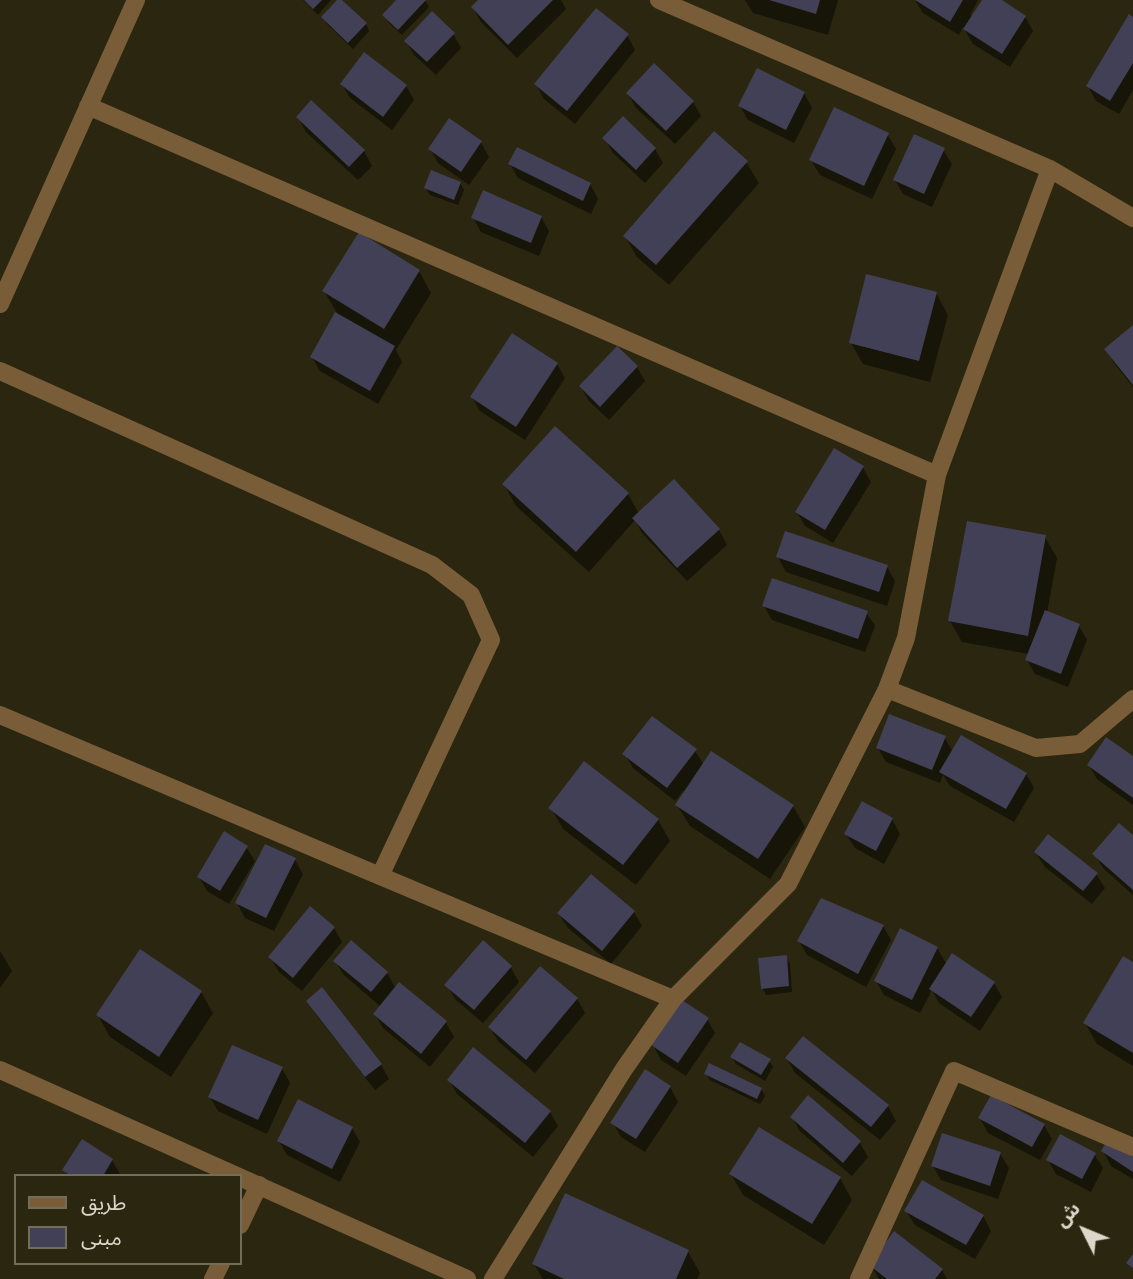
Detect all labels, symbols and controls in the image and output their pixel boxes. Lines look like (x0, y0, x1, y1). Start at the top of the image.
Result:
legend (14, 1174, 242, 1265)
text: طريق (81, 1191, 126, 1216)
north arrow (1049, 1195, 1119, 1265)
text: ش (1051, 1198, 1086, 1233)
text: مبنى (81, 1226, 122, 1251)

